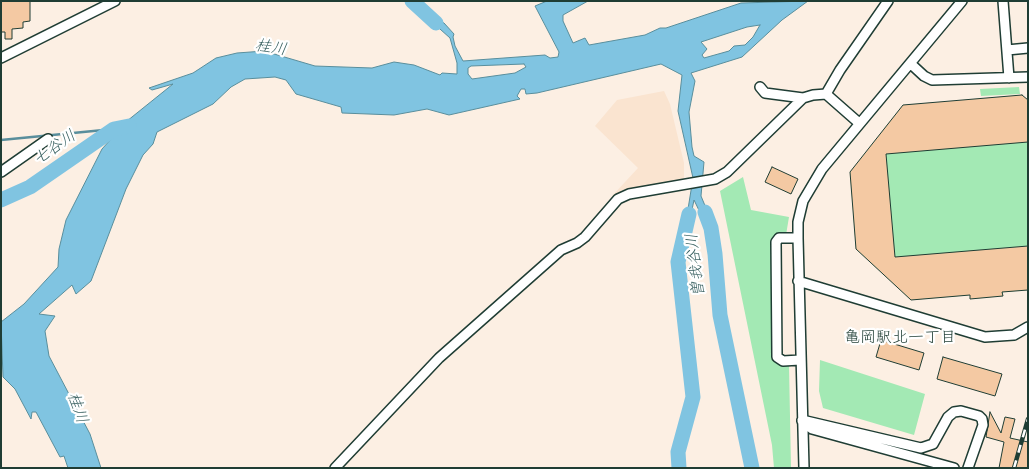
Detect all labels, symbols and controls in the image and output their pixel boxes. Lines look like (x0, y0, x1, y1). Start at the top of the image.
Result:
water label: 桂川 (254, 36, 288, 60)
water label: 七谷川 (30, 126, 80, 170)
water label: 曽我谷川 (683, 232, 709, 298)
district label: 亀岡駅北一丁目 (844, 328, 956, 348)
water label: 桂川 (63, 390, 91, 426)

